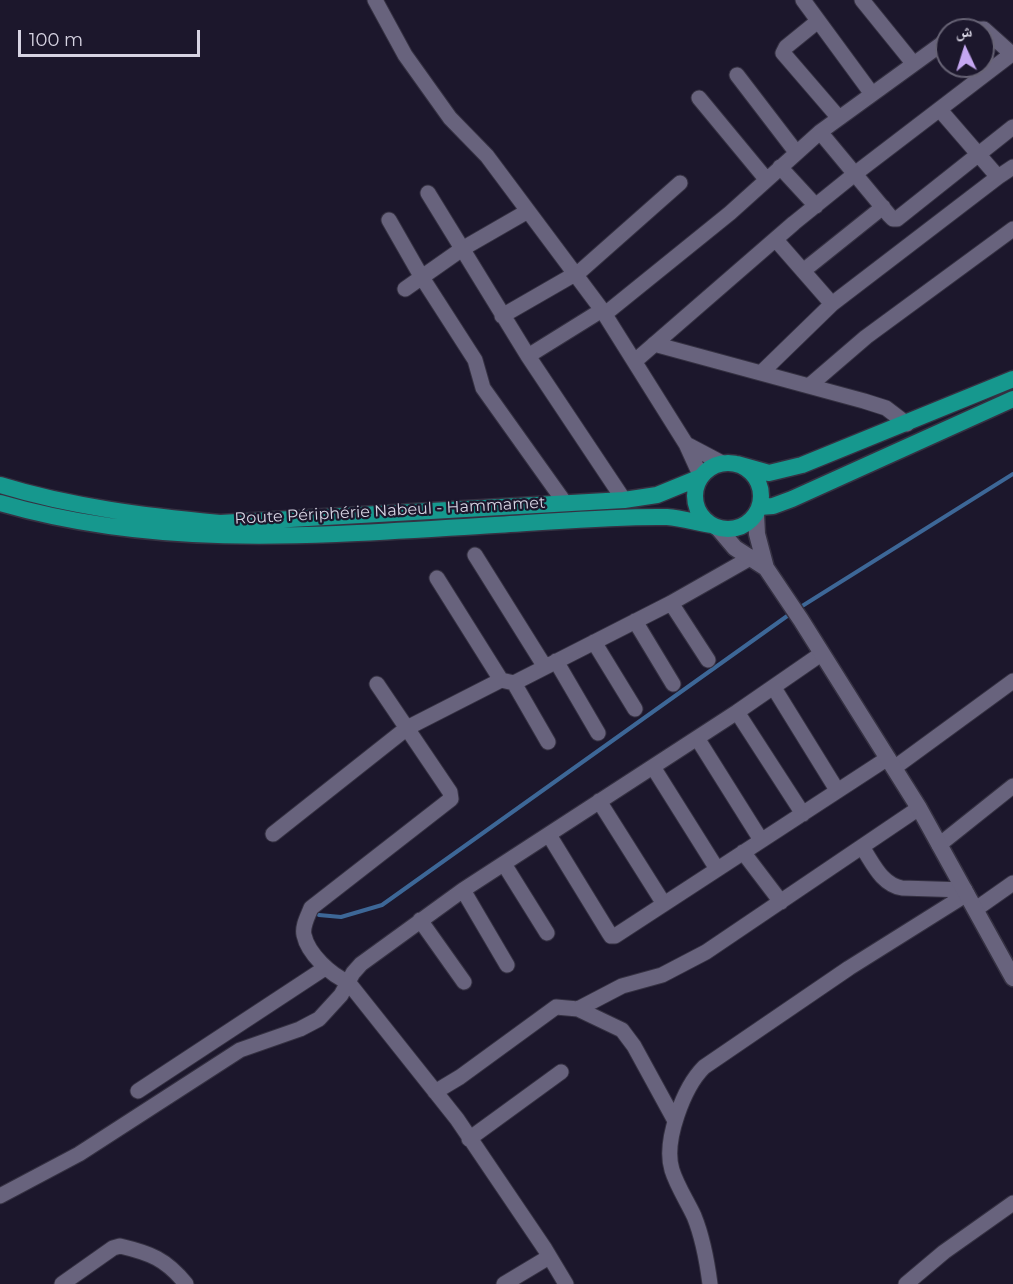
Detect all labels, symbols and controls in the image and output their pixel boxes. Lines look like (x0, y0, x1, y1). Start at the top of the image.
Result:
scale bar (21, 18, 202, 56)
north arrow (935, 18, 995, 78)
text: ش (955, 21, 973, 42)
text: 100 m (29, 29, 83, 51)
street label: Route Périphérie Nabeul - Hammamet (234, 493, 546, 529)

